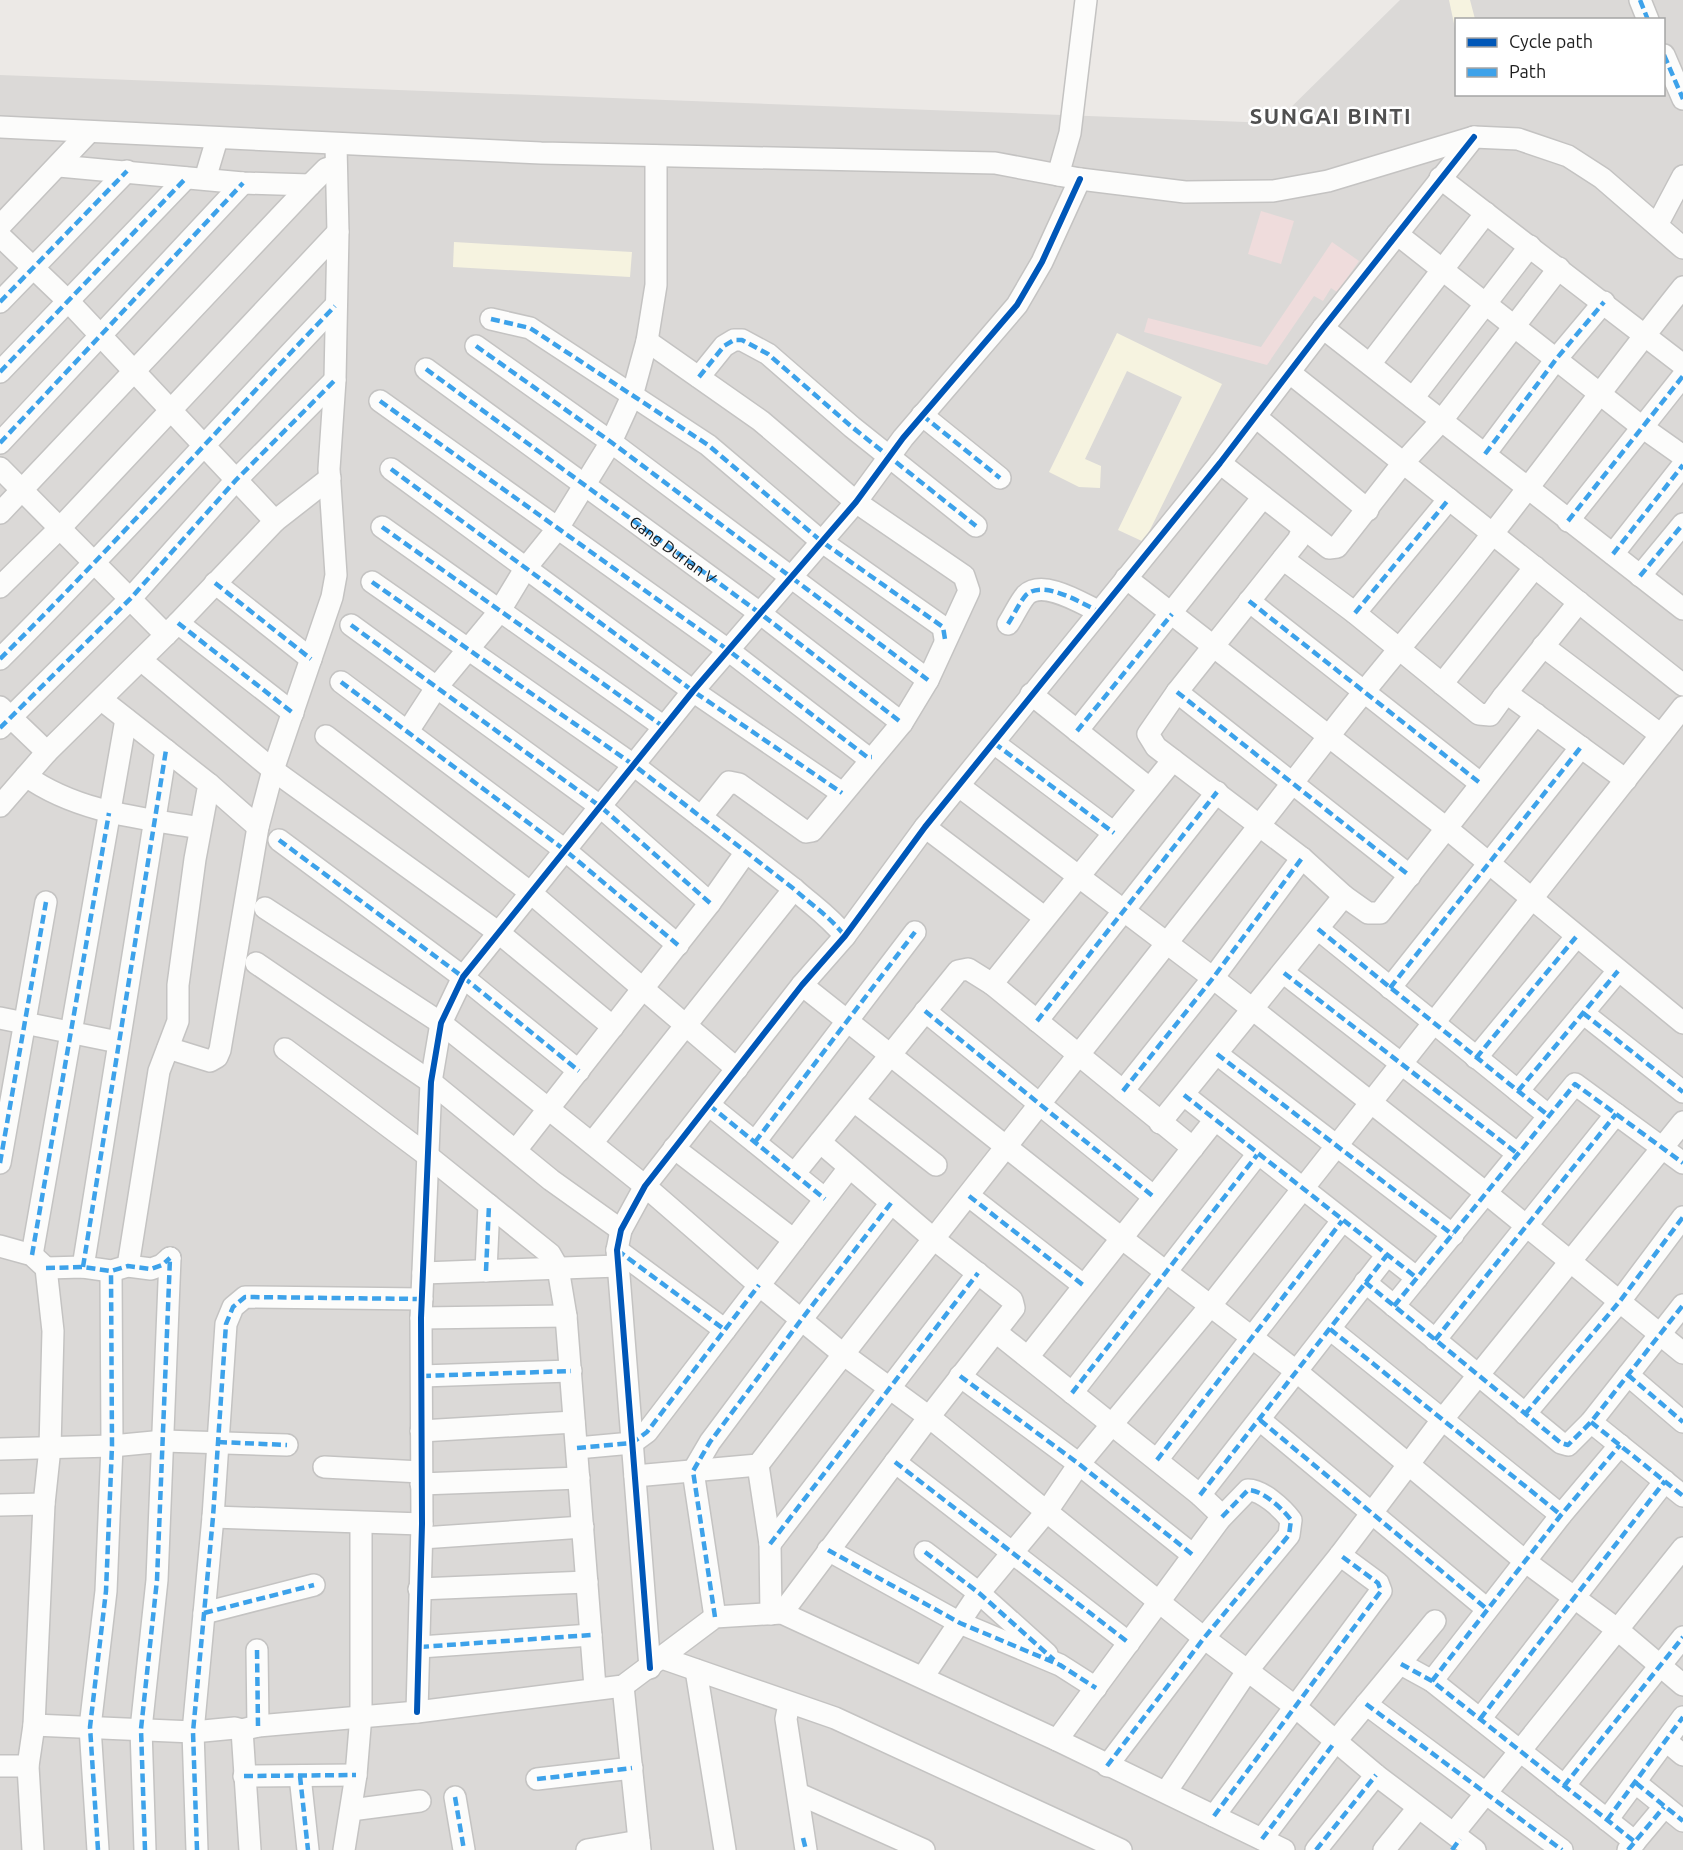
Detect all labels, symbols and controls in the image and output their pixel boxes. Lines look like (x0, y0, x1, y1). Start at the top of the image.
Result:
legend (1455, 18, 1665, 96)
text: Cycle path (1509, 31, 1593, 51)
text: Path (1509, 61, 1546, 81)
district label: SUNGAI BINTI (1250, 103, 1412, 128)
street label: Gang Durian V (626, 512, 720, 587)

